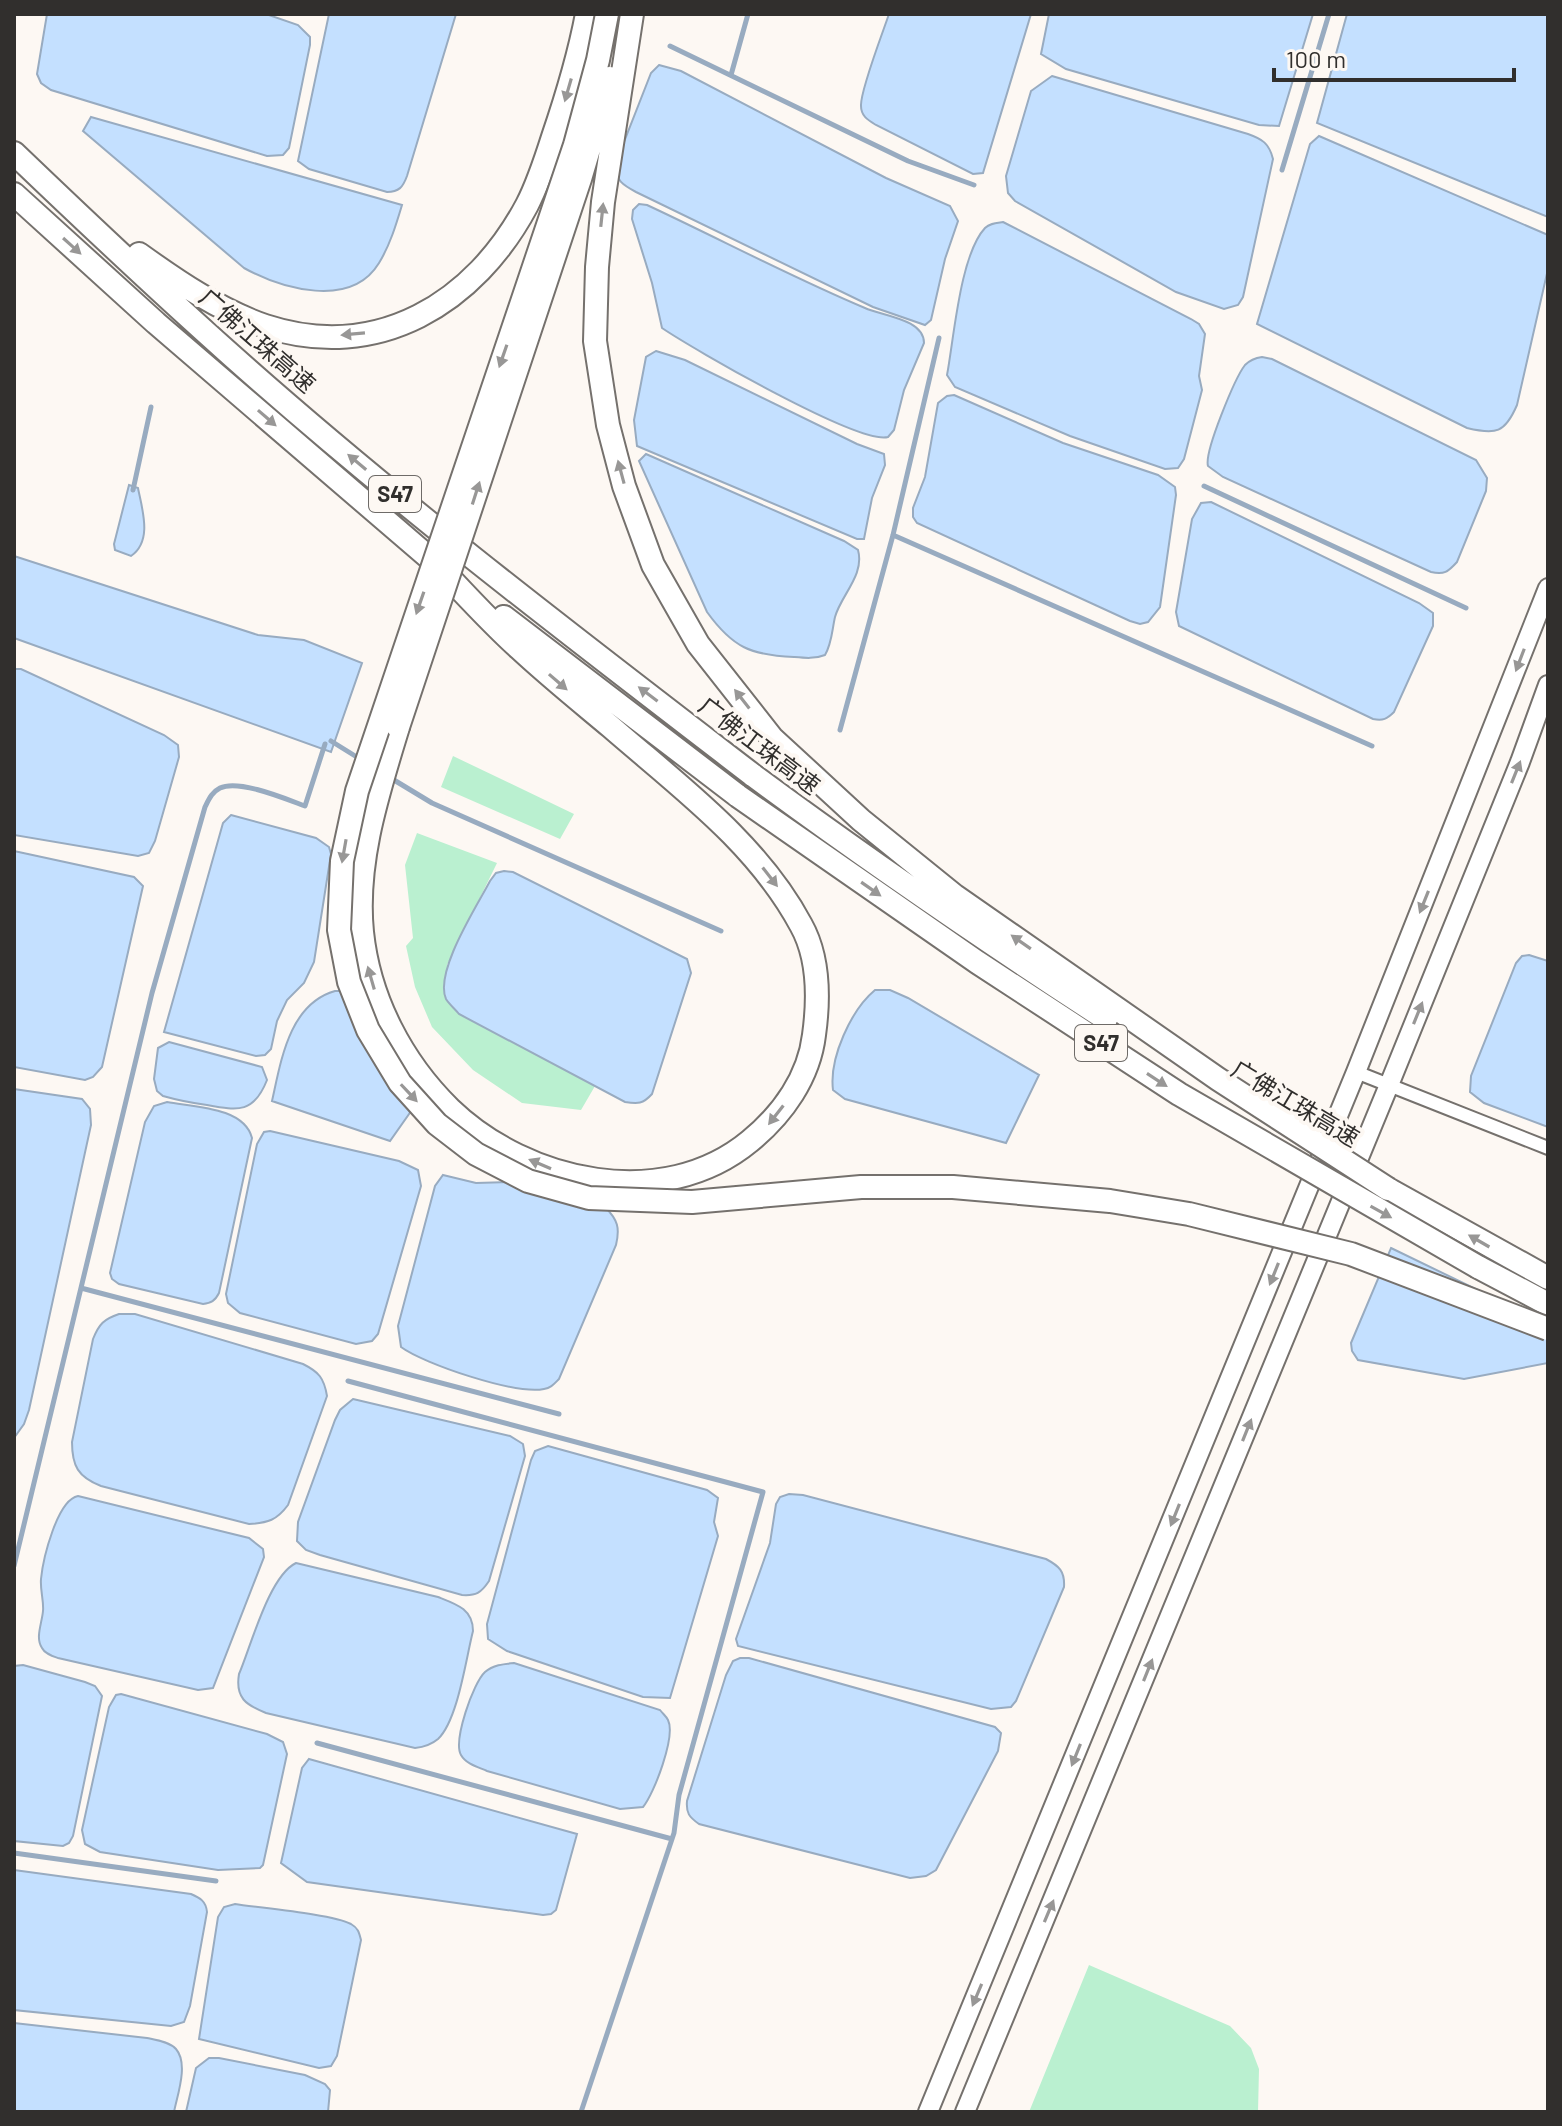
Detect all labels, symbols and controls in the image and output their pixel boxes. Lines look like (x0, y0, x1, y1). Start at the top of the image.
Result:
scale bar (1274, 32, 1514, 82)
text: 100 m (1286, 44, 1346, 73)
one-way arrow (561, 78, 574, 102)
one-way arrow (595, 202, 608, 227)
one-way arrow (62, 237, 81, 255)
street label: 广佛江珠高速 (194, 282, 322, 398)
one-way arrow (340, 328, 365, 341)
one-way arrow (497, 344, 509, 368)
one-way arrow (256, 409, 276, 426)
one-way arrow (348, 454, 368, 471)
one-way arrow (614, 459, 626, 484)
road number: S47 (369, 476, 421, 512)
one-way arrow (470, 481, 483, 505)
one-way arrow (414, 591, 426, 615)
one-way arrow (1513, 648, 1526, 672)
one-way arrow (548, 672, 567, 690)
one-way arrow (638, 687, 658, 703)
one-way arrow (734, 689, 750, 709)
street label: 广佛江珠高速 (694, 690, 826, 800)
one-way arrow (1509, 760, 1522, 784)
one-way arrow (338, 839, 350, 864)
one-way arrow (762, 867, 778, 887)
one-way arrow (861, 881, 882, 896)
one-way arrow (1417, 890, 1430, 914)
one-way arrow (1011, 935, 1032, 950)
one-way arrow (365, 966, 377, 991)
one-way arrow (1412, 1001, 1425, 1025)
road number: S47 (1075, 1025, 1127, 1061)
street label: 广佛江珠高速 (1227, 1053, 1365, 1152)
one-way arrow (1146, 1072, 1168, 1087)
one-way arrow (400, 1084, 418, 1103)
one-way arrow (768, 1105, 785, 1126)
one-way arrow (528, 1157, 551, 1170)
one-way arrow (1370, 1205, 1392, 1219)
one-way arrow (1468, 1235, 1490, 1249)
one-way arrow (1267, 1262, 1280, 1286)
one-way arrow (1241, 1418, 1254, 1442)
one-way arrow (1168, 1503, 1181, 1527)
one-way arrow (1142, 1658, 1155, 1682)
one-way arrow (1069, 1743, 1082, 1767)
one-way arrow (1042, 1899, 1055, 1923)
one-way arrow (970, 1983, 983, 2007)

